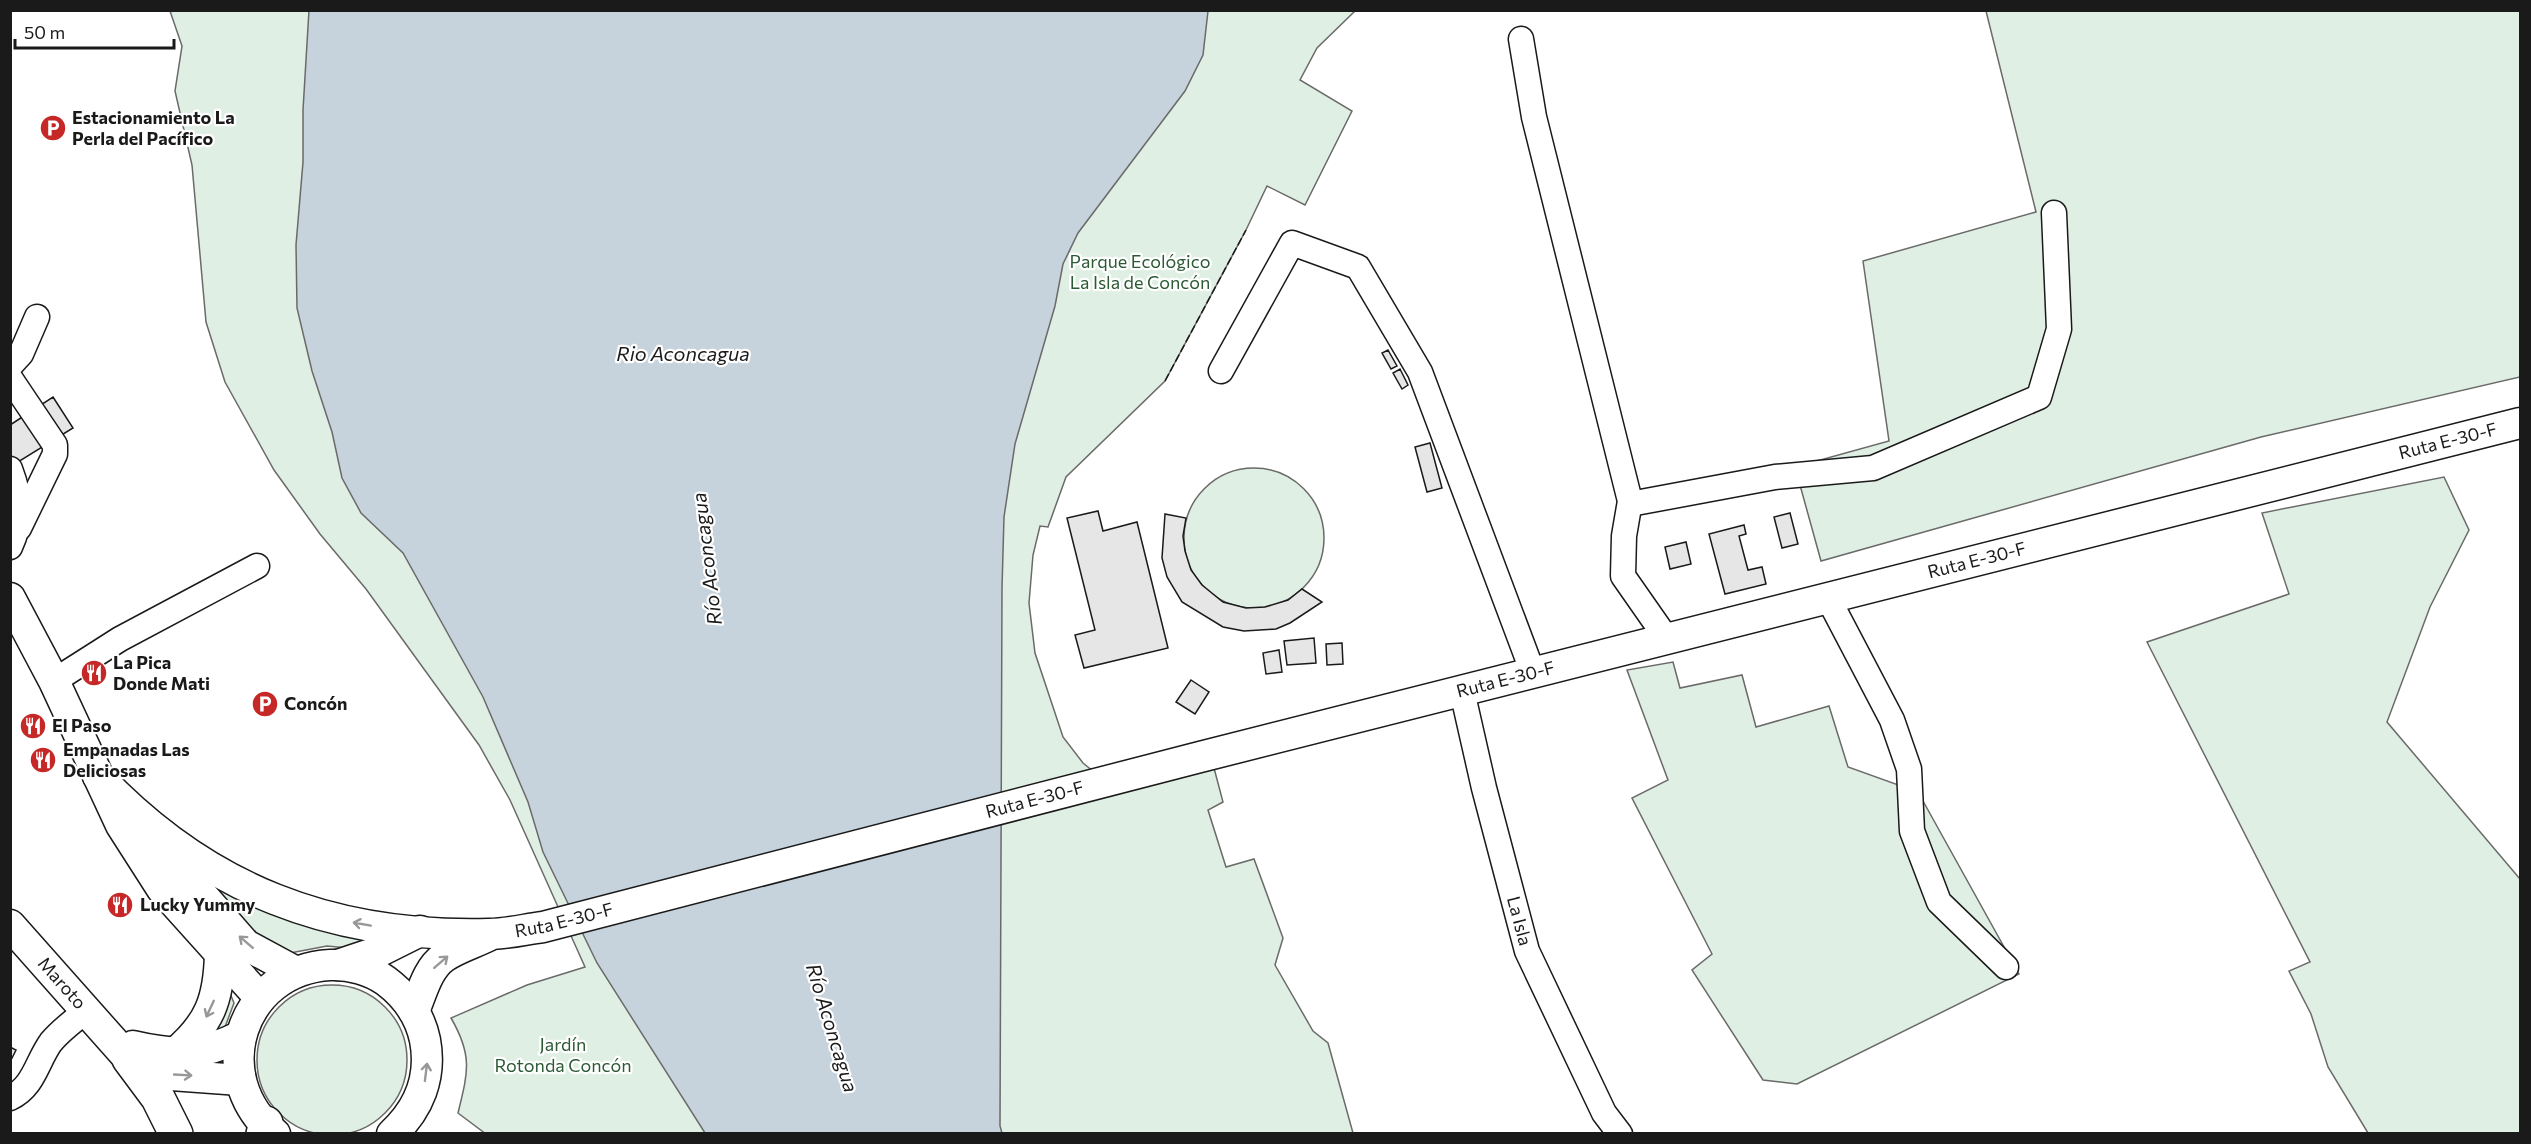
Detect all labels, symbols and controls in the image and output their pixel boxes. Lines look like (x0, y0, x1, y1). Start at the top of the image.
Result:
scale bar (15, 12, 174, 50)
text: 50 m (24, 21, 65, 43)
place label: Estacionamiento La Perla del Pacífico (72, 106, 235, 149)
parking icon: Estacionamiento La Perla del Pacífico (38, 113, 68, 143)
park label: Parque Ecológico La Isla de Concón (1070, 250, 1210, 293)
water label: Rio Aconcagua (616, 341, 750, 365)
street label: Ruta E-30-F (2396, 417, 2499, 463)
water label: Río Aconcagua (686, 491, 726, 627)
street label: Ruta E-30-F (1925, 536, 2028, 582)
place label: La Pica Donde Mati (113, 651, 210, 694)
street label: Ruta E-30-F (1454, 656, 1557, 702)
restaurant icon: La Pica Donde Mati (79, 658, 109, 688)
parking icon: Concón (250, 689, 280, 719)
place label: Concón (284, 692, 347, 714)
restaurant icon: El Paso (18, 711, 48, 741)
place label: El Paso (52, 714, 112, 736)
place label: Empanadas Las Deliciosas (63, 738, 190, 781)
restaurant icon: Empanadas Las Deliciosas (28, 745, 58, 775)
street label: Ruta E-30-F (983, 776, 1086, 822)
restaurant icon: Lucky Yummy (105, 890, 135, 920)
place label: Lucky Yummy (140, 893, 256, 915)
street label: La Isla (1503, 894, 1537, 948)
street label: Ruta E-30-F (513, 897, 615, 941)
one-way arrow (352, 919, 372, 930)
one-way arrow (238, 935, 253, 949)
street label: Maroto (34, 952, 91, 1013)
one-way arrow (433, 955, 448, 969)
water label: Río Aconcagua (802, 960, 864, 1095)
one-way arrow (204, 1000, 216, 1018)
park label: Jardín Rotonda Concón (494, 1033, 632, 1076)
one-way arrow (421, 1062, 432, 1082)
one-way arrow (173, 1070, 193, 1081)

